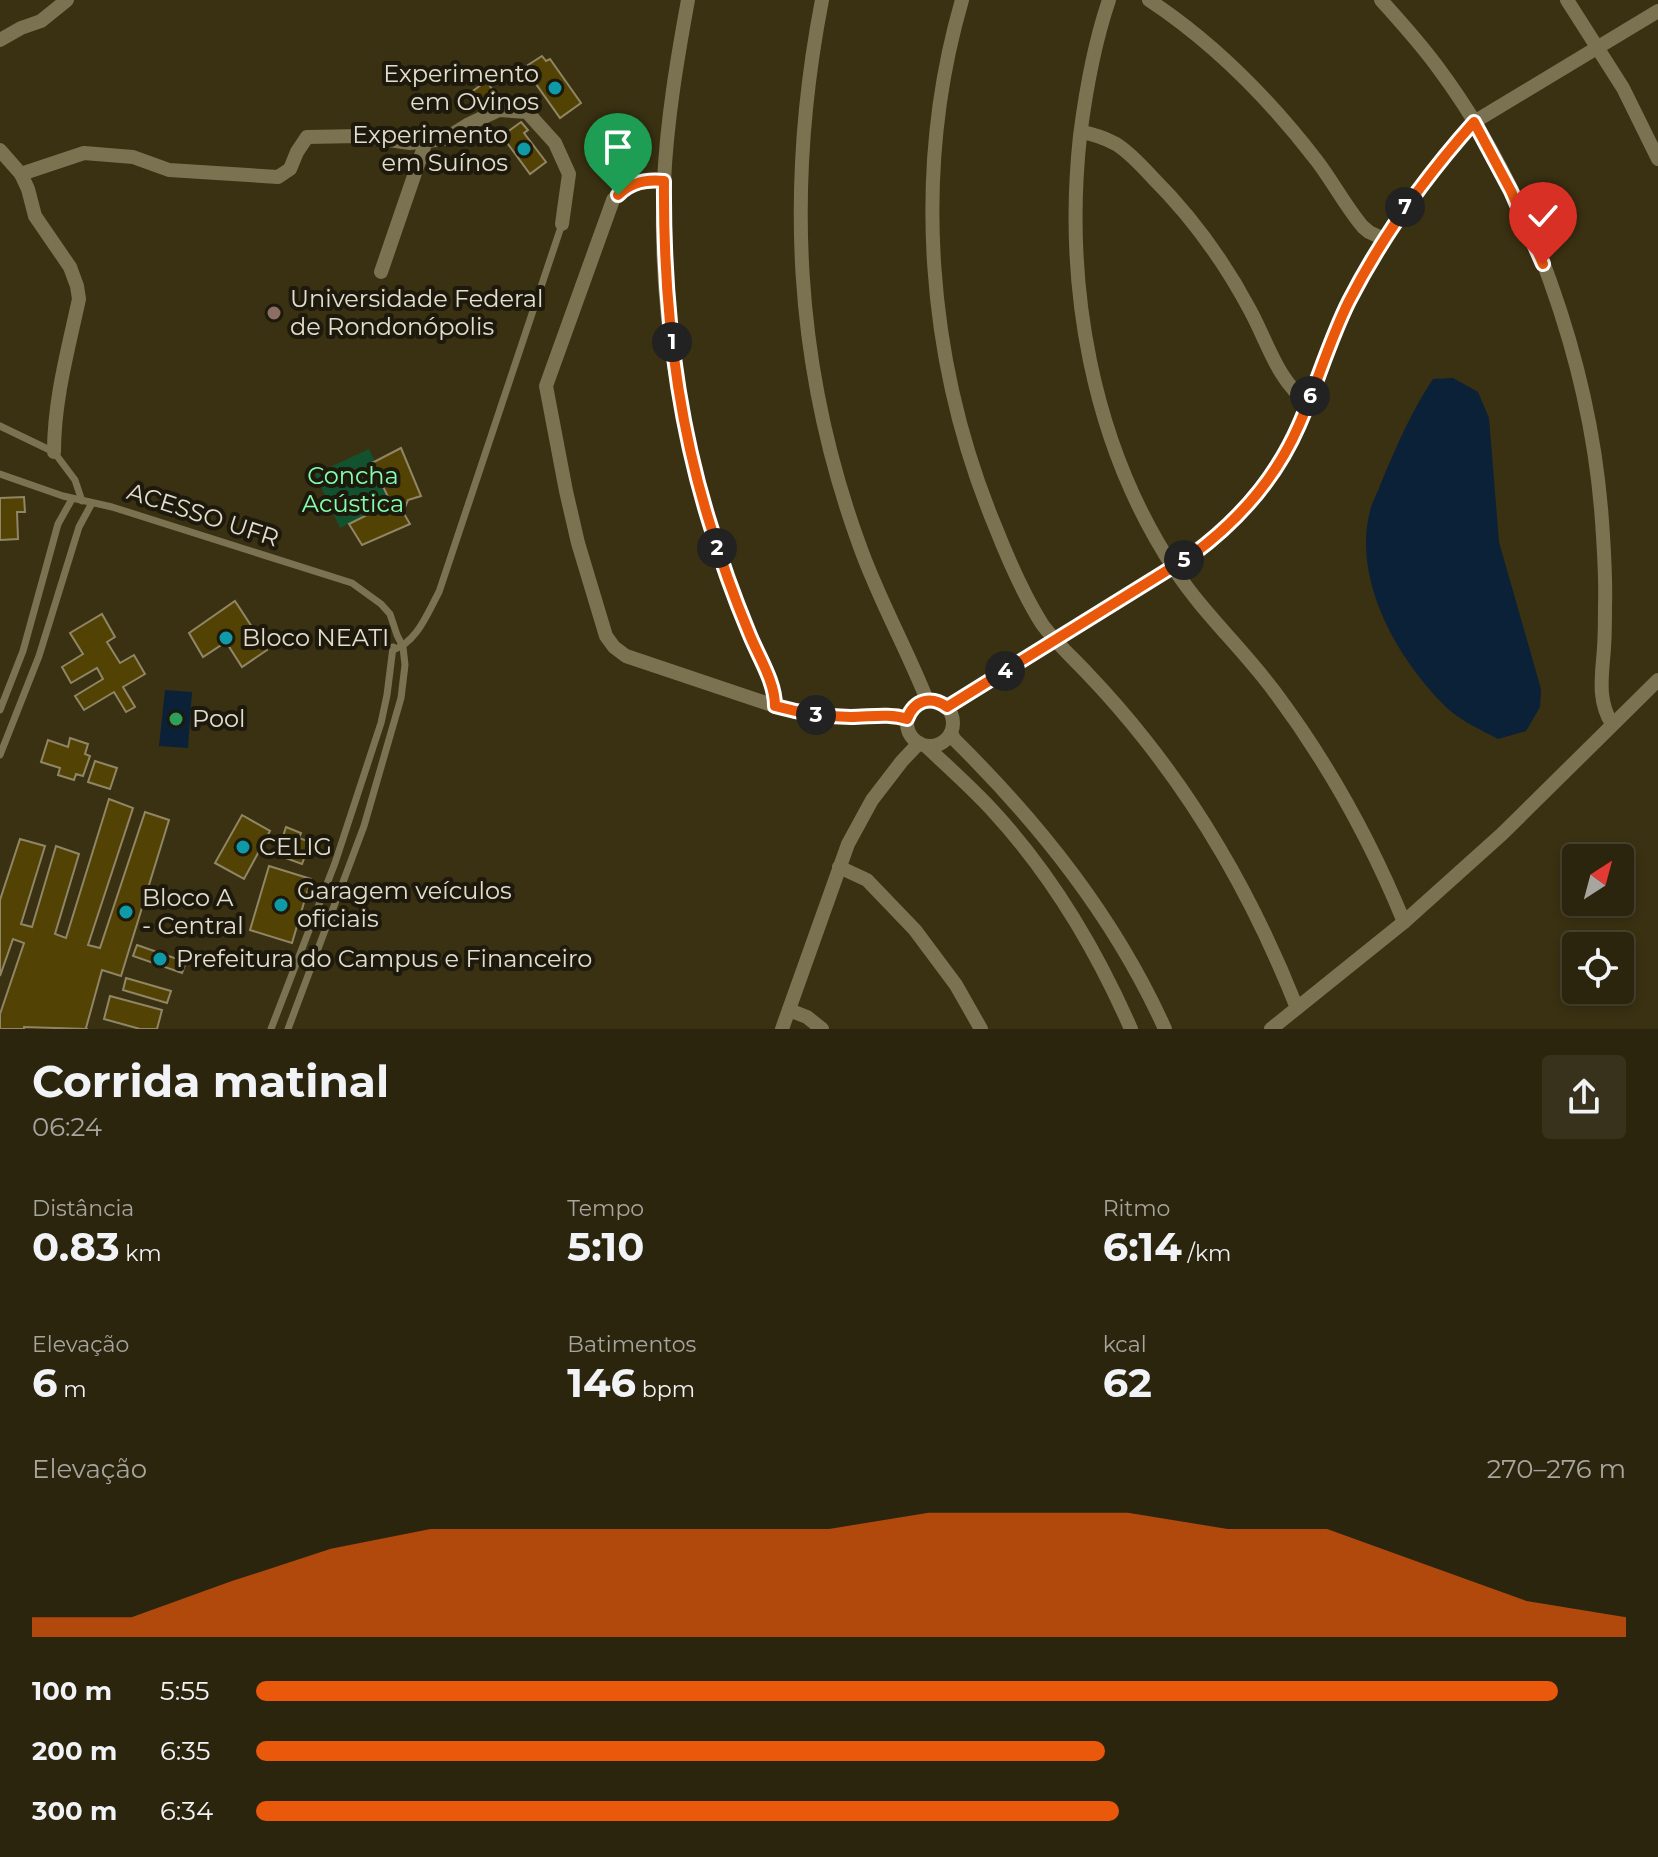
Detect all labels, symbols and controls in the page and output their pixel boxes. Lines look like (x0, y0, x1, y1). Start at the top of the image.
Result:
place label: Experimento em Ovinos (383, 59, 539, 116)
marker: Experimento em Ovinos (546, 79, 564, 97)
pin (584, 113, 652, 195)
place label: Experimento em Suínos (352, 120, 508, 177)
icon: arrive (596, 125, 640, 169)
marker: Experimento em Suínos (515, 140, 533, 158)
pin (1509, 182, 1577, 264)
pin: 7 (1385, 187, 1425, 227)
text: 7 (1398, 193, 1412, 220)
icon: check (1521, 194, 1565, 238)
place label: Universidade Federal de Rondonópolis (290, 284, 543, 341)
marker: Universidade Federal de Rondonópolis (265, 304, 283, 322)
pin: 1 (652, 322, 692, 362)
text: 1 (668, 328, 676, 355)
pin: 6 (1290, 376, 1330, 416)
text: 6 (1303, 382, 1317, 409)
park label: Concha Acústica (302, 461, 404, 518)
street label: ACESSO UFR (124, 476, 283, 553)
pin: 2 (697, 528, 737, 568)
text: 2 (711, 534, 723, 561)
pin: 5 (1164, 540, 1204, 580)
text: 5 (1177, 546, 1191, 573)
place label: Bloco NEATI (242, 623, 389, 652)
marker: Bloco NEATI (217, 629, 235, 647)
pin: 4 (985, 651, 1025, 691)
text: 4 (997, 657, 1013, 684)
pin: 3 (796, 695, 836, 735)
text: 3 (809, 701, 823, 728)
place label: Pool (192, 704, 245, 733)
marker: Pool (167, 710, 185, 728)
place label: CELIG (259, 832, 332, 861)
marker: CELIG (234, 838, 252, 856)
north arrow (1562, 844, 1634, 916)
map controls (1562, 844, 1634, 1004)
place label: Garagem veículos oficiais (297, 876, 512, 933)
place label: Bloco A - Central (142, 883, 244, 940)
marker: Garagem veículos oficiais (272, 896, 290, 914)
marker: Bloco A - Central (117, 903, 135, 921)
button: locate (1562, 932, 1634, 1004)
place label: Prefeitura do Campus e Financeiro (176, 944, 592, 973)
marker: Prefeitura do Campus e Financeiro (151, 950, 169, 968)
text: Corrida matinal (32, 1054, 389, 1108)
button: share (1542, 1055, 1626, 1139)
text: 06:24 (32, 1111, 102, 1143)
text: Distância (32, 1195, 134, 1222)
text: Tempo (567, 1195, 644, 1222)
text: Ritmo (1103, 1195, 1170, 1222)
text: 0.83 (32, 1222, 120, 1271)
text: 5:10 (567, 1222, 644, 1271)
text: 6:14 (1103, 1222, 1182, 1271)
text: km (120, 1240, 162, 1267)
text: /km (1182, 1240, 1231, 1267)
text: Elevação (32, 1331, 129, 1358)
text: Batimentos (567, 1331, 696, 1358)
text: kcal (1103, 1331, 1147, 1358)
text: 6 (32, 1358, 57, 1407)
text: 146 (567, 1358, 636, 1407)
text: 62 (1103, 1358, 1152, 1407)
text: m (57, 1376, 87, 1403)
text: bpm (636, 1376, 695, 1403)
text: Elevação (32, 1453, 147, 1485)
text: 270–276 m (1487, 1453, 1626, 1485)
text: 100 m (32, 1675, 112, 1707)
text: 5:55 (160, 1675, 210, 1707)
text: 200 m (32, 1735, 117, 1767)
text: 6:35 (160, 1735, 210, 1767)
text: 300 m (32, 1795, 117, 1827)
text: 6:34 (160, 1795, 213, 1827)

